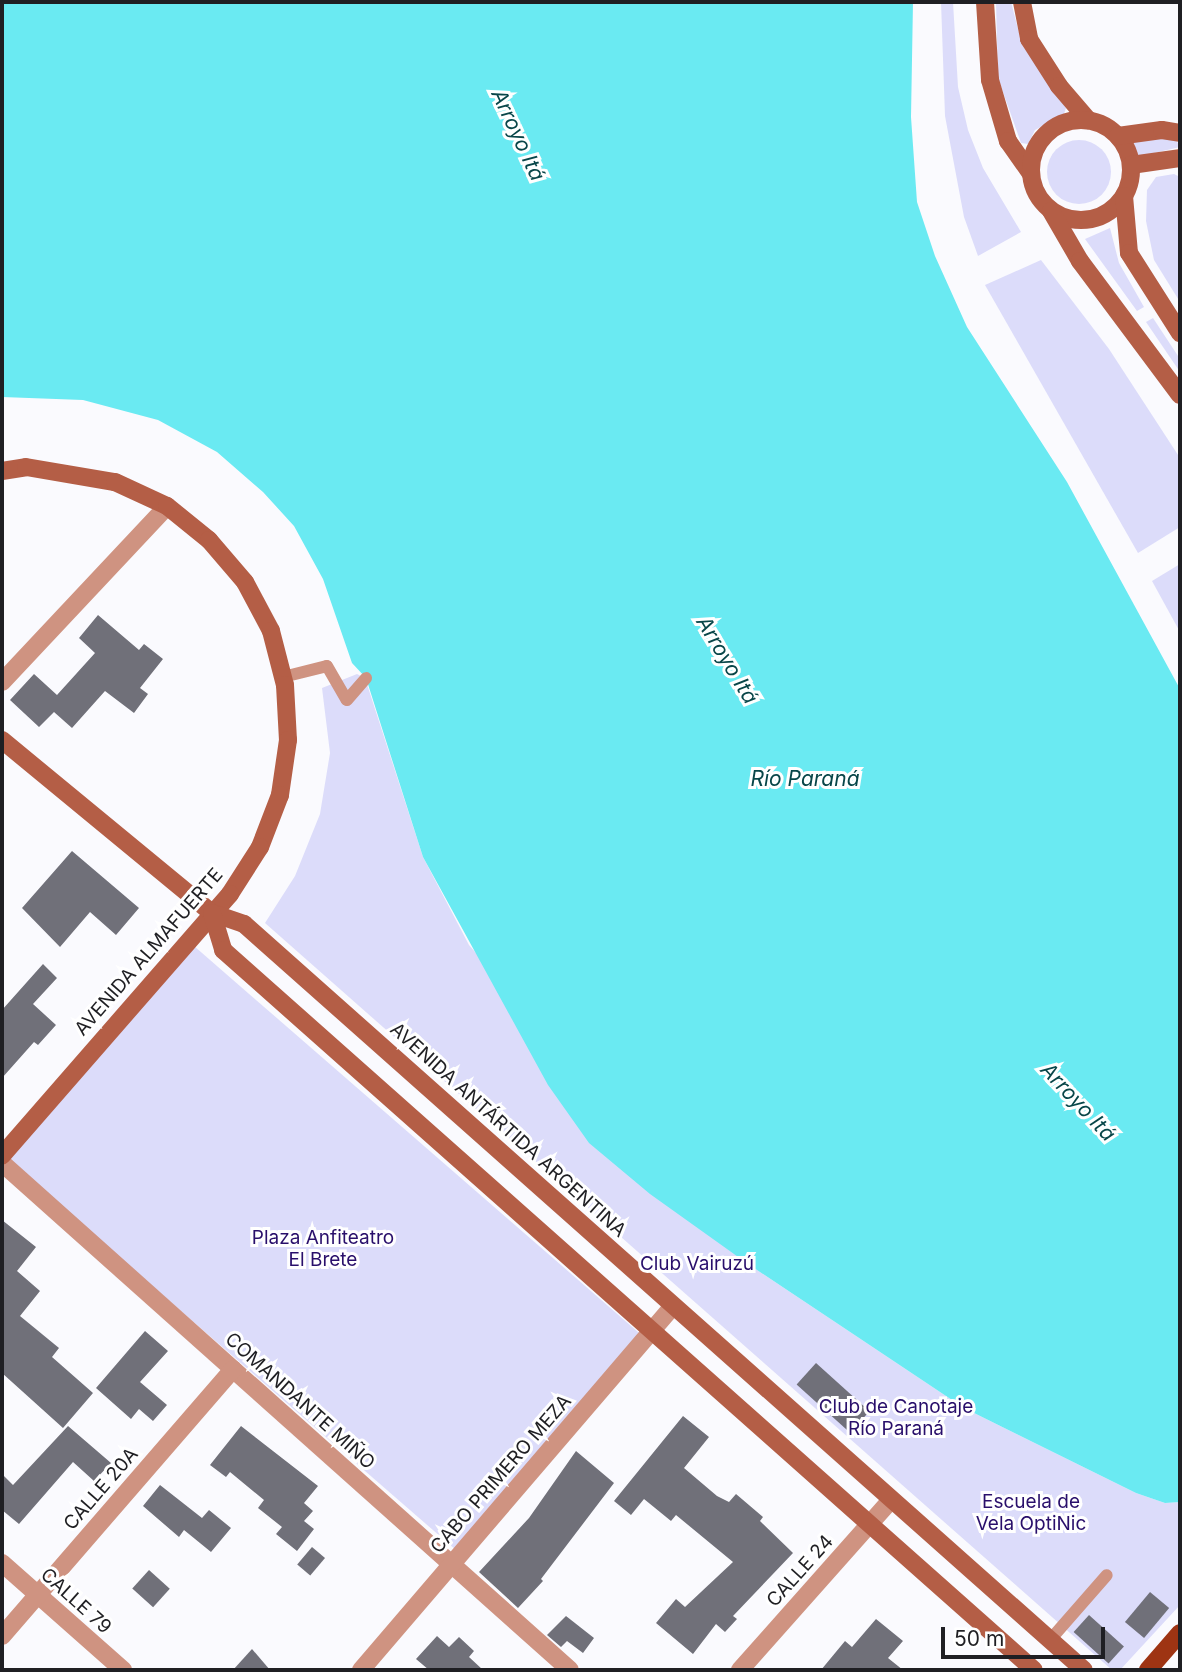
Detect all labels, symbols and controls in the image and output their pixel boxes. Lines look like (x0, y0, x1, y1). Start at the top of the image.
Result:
water label: Arroyo Itá (486, 85, 550, 185)
water label: Arroyo Itá (691, 611, 763, 709)
water label: Río Paraná (750, 766, 860, 792)
street label: AVENIDA ALMAFUERTE (70, 864, 228, 1040)
street label: AVENIDA ANTÁRTIDA ARGENTINA (385, 1018, 631, 1242)
water label: Arroyo Itá (1035, 1057, 1121, 1147)
park label: Plaza Anfiteatro El Brete (252, 1227, 394, 1271)
park label: Club Vairuzú (640, 1253, 754, 1275)
street label: COMANDANTE MIÑO (220, 1328, 380, 1474)
street label: CABO PRIMERO MEZA (426, 1390, 576, 1558)
park label: Club de Canotaje Río Paraná (819, 1396, 973, 1440)
street label: CALLE 20A (59, 1443, 143, 1535)
park label: Escuela de Vela OptiNic (976, 1491, 1086, 1535)
street label: CALLE 24 (762, 1531, 838, 1611)
street label: CALLE 79 (36, 1563, 116, 1639)
scale bar (944, 1612, 1108, 1656)
text: 50 m (954, 1626, 1004, 1651)

